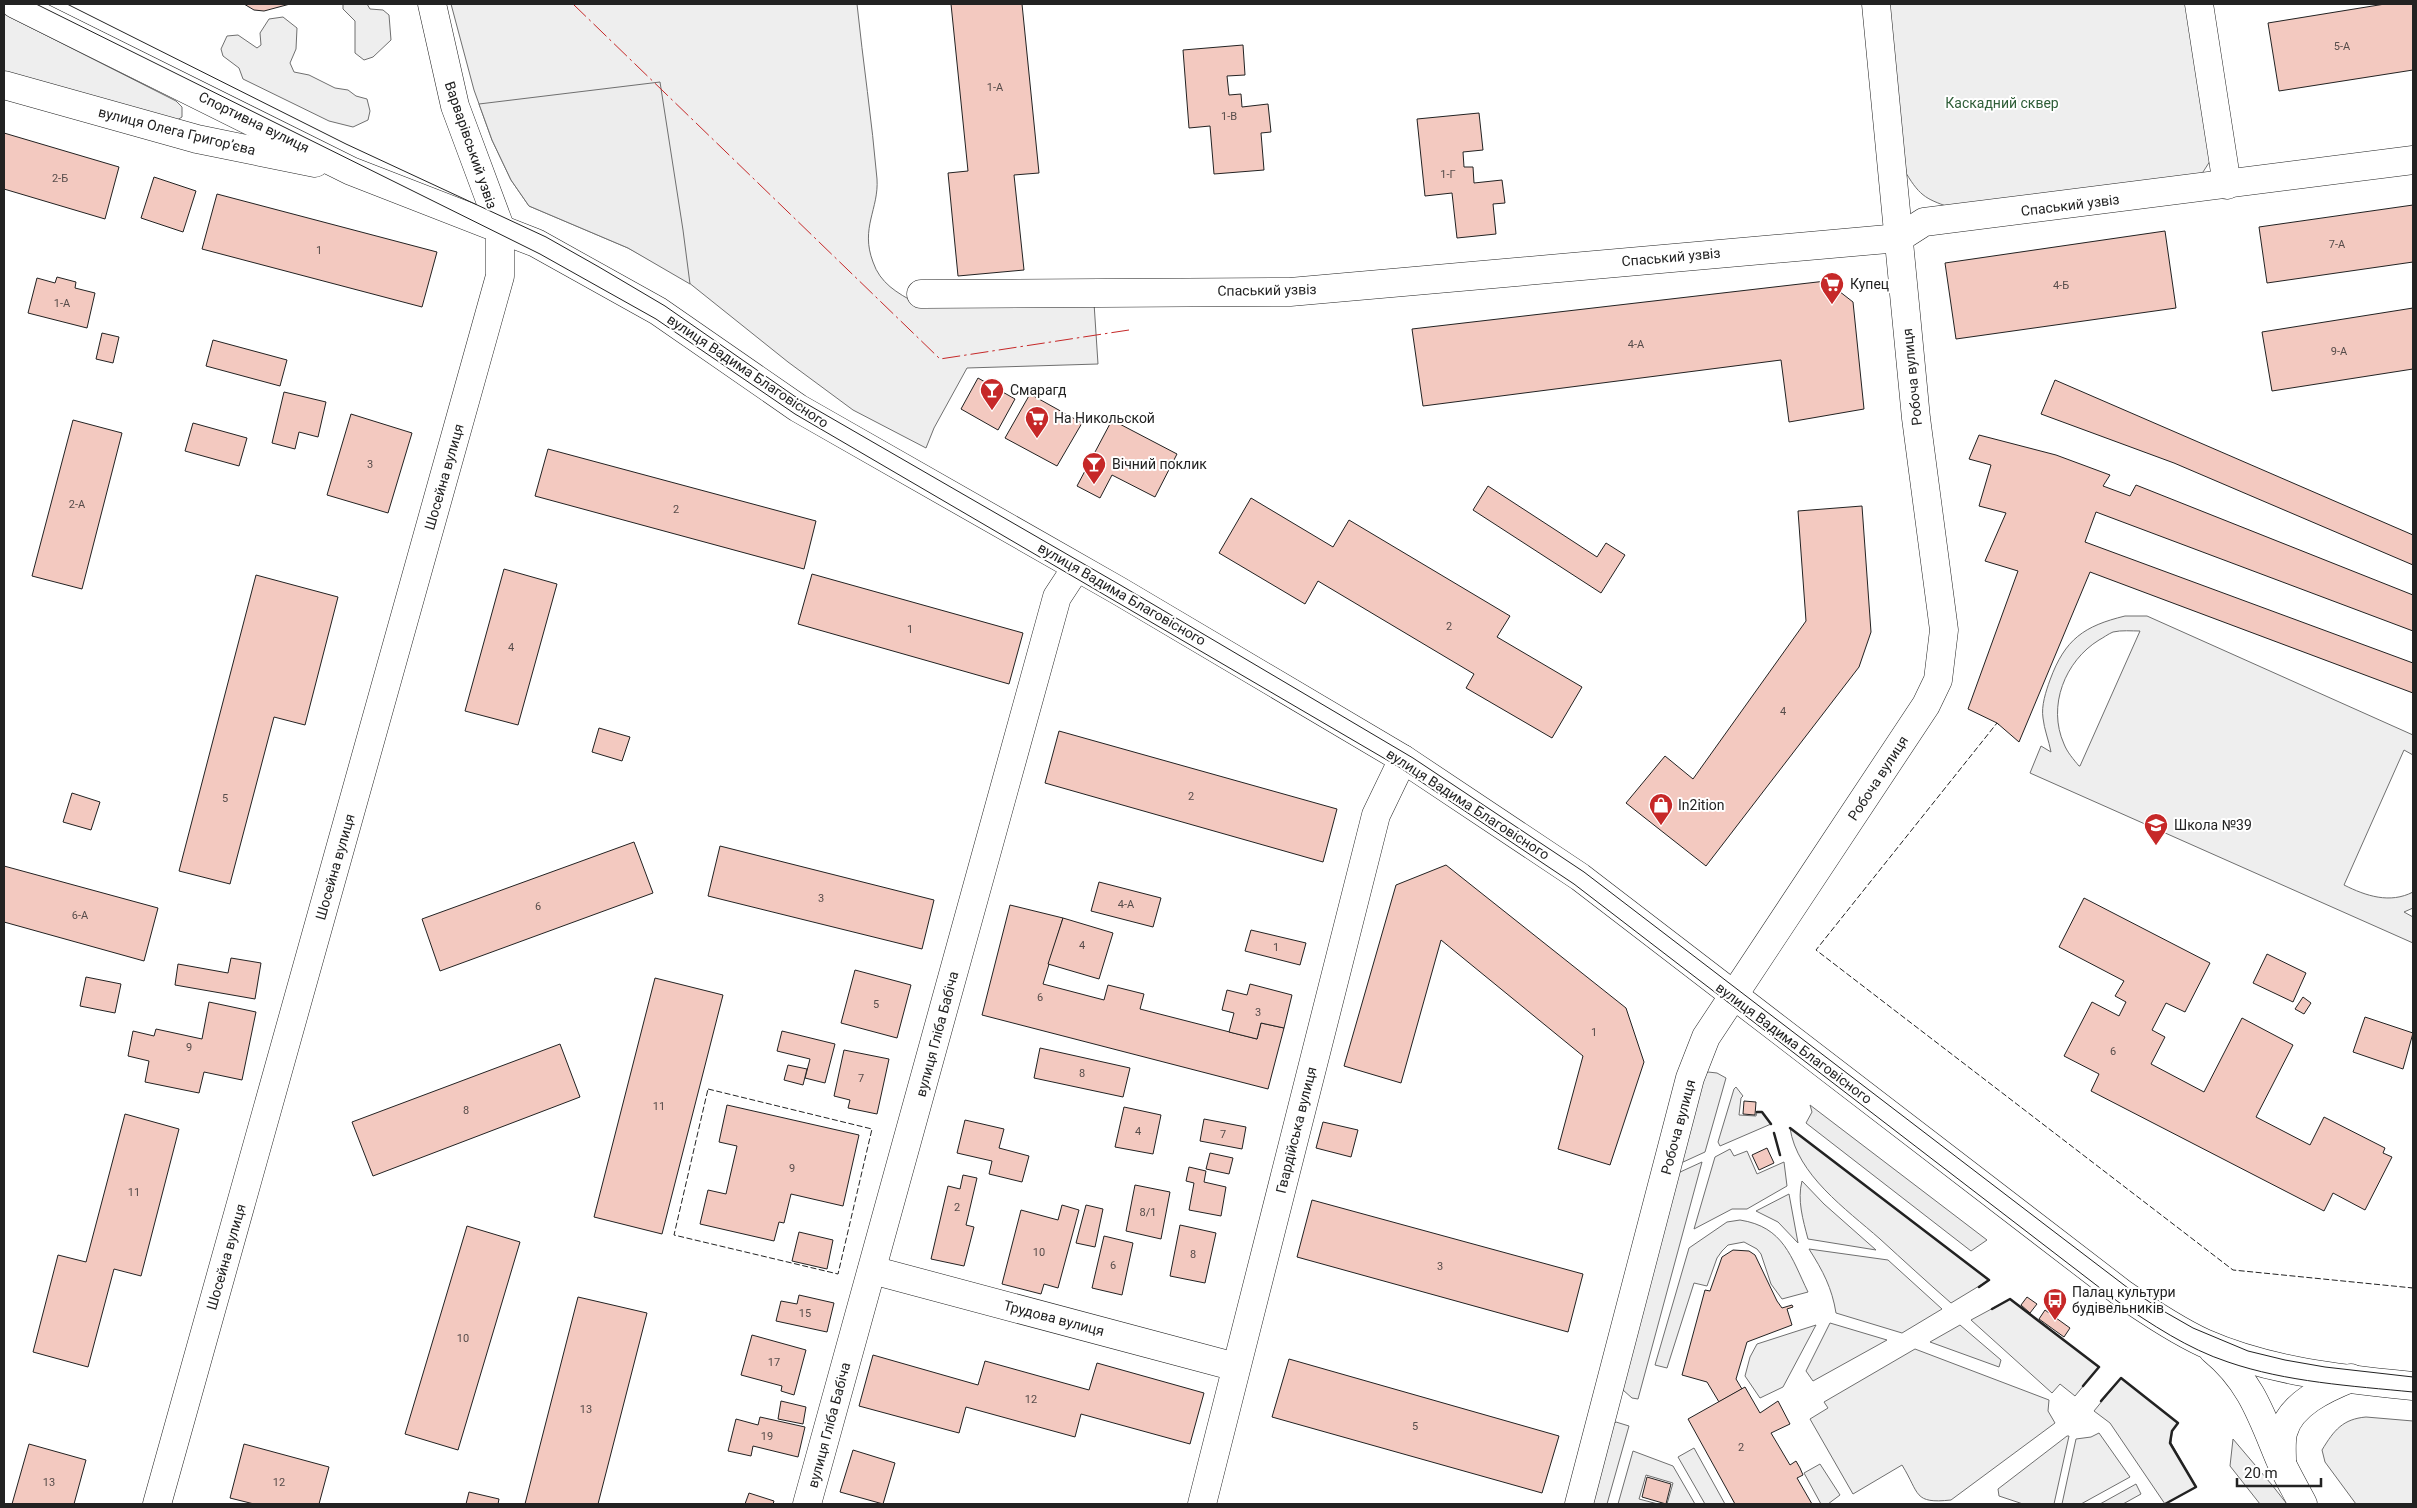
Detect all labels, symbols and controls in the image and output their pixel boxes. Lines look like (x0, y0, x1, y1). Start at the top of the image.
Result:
house number: 5-А (2334, 40, 2351, 53)
street label: Варварівський узвіз (442, 79, 500, 211)
house number: 1-А (987, 81, 1004, 94)
street label: Спортивна вулиця (196, 88, 312, 156)
park label: Каскадний сквер (1945, 95, 2059, 111)
street label: вулиця Олега Григорʼєва (97, 104, 257, 158)
house number: 1-В (1221, 110, 1237, 123)
house number: 1-Г (1440, 168, 1456, 181)
house number: 2-Б (52, 172, 68, 185)
street label: Спаський узвіз (2020, 191, 2120, 219)
house number: 7-А (2329, 238, 2346, 251)
house number: 1 (316, 244, 322, 257)
street label: Спаський узвіз (1621, 245, 1721, 269)
supermarket icon: Купец (1819, 271, 1845, 305)
place label: Купец (1850, 276, 1889, 292)
house number: 4-Б (2053, 279, 2069, 292)
street label: Спаський узвіз (1217, 281, 1317, 299)
house number: 1-А (54, 297, 71, 310)
street label: вулиця Вадима Благовісного (664, 311, 832, 431)
street label: Робоча вулиця (1899, 328, 1925, 426)
house number: 4-А (1628, 338, 1645, 351)
house number: 9-А (2331, 345, 2348, 358)
bar icon: Смарагд (979, 377, 1005, 411)
place label: Смарагд (1010, 382, 1067, 398)
supermarket icon: На Никольской (1024, 405, 1050, 439)
place label: На Никольской (1054, 410, 1155, 426)
street label: Шосейна вулиця (421, 422, 467, 532)
bar icon: Вічний поклик (1081, 451, 1107, 485)
place label: Вічний поклик (1112, 456, 1207, 472)
house number: 3 (367, 458, 373, 471)
house number: 2-А (69, 498, 86, 511)
house number: 2 (673, 503, 679, 516)
street label: вулиця Вадима Благовісного (1035, 539, 1209, 649)
house number: 2 (1446, 620, 1452, 633)
house number: 1 (907, 623, 913, 636)
house number: 4 (508, 641, 514, 654)
house number: 4 (1780, 705, 1786, 718)
street label: Робоча вулиця (1845, 733, 1911, 823)
street label: вулиця Вадима Благовісного (1384, 745, 1553, 863)
house number: 2 (1188, 790, 1194, 803)
house number: 5 (222, 792, 228, 805)
shop icon: In2ition (1648, 792, 1674, 826)
place label: In2ition (1678, 797, 1725, 813)
street label: Шосейна вулиця (312, 812, 358, 922)
school or university icon: Школа №39 (2143, 812, 2169, 846)
place label: Школа №39 (2174, 817, 2252, 833)
house number: 3 (818, 892, 824, 905)
house number: 4-А (1118, 898, 1135, 911)
house number: 6 (535, 900, 541, 913)
house number: 6-А (72, 909, 89, 922)
house number: 4 (1079, 939, 1085, 952)
house number: 1 (1273, 941, 1279, 954)
street label: вулиця Гліба Бабіча (913, 969, 961, 1099)
street label: вулиця Вадима Благовісного (1713, 979, 1875, 1107)
house number: 6 (1037, 991, 1043, 1004)
house number: 5 (873, 998, 879, 1011)
house number: 3 (1255, 1006, 1261, 1019)
house number: 1 (1591, 1026, 1597, 1039)
house number: 9 (186, 1041, 192, 1054)
house number: 6 (2110, 1045, 2116, 1058)
street label: Гвардійська вулиця (1273, 1065, 1319, 1195)
house number: 8 (1079, 1067, 1085, 1080)
house number: 7 (858, 1072, 864, 1085)
street label: Робоча вулиця (1658, 1078, 1698, 1176)
house number: 11 (653, 1100, 665, 1113)
house number: 8 (463, 1104, 469, 1117)
house number: 4 (1135, 1125, 1141, 1138)
house number: 7 (1220, 1128, 1226, 1141)
house number: 9 (789, 1162, 795, 1175)
house number: 11 (128, 1186, 140, 1199)
house number: 2 (954, 1201, 960, 1214)
street label: Шосейна вулиця (203, 1202, 249, 1312)
house number: 8/1 (1140, 1206, 1156, 1219)
house number: 10 (1033, 1246, 1045, 1259)
house number: 8 (1190, 1248, 1196, 1261)
house number: 6 (1110, 1259, 1116, 1272)
house number: 3 (1437, 1260, 1443, 1273)
place label: Палац культури будівельників (2072, 1284, 2176, 1316)
bus stop icon: Палац культури будівельників (2042, 1287, 2068, 1321)
street label: Трудова вулиця (1002, 1297, 1106, 1339)
house number: 15 (799, 1307, 811, 1320)
house number: 10 (457, 1332, 469, 1345)
house number: 17 (768, 1356, 780, 1369)
street label: вулиця Гліба Бабіча (805, 1360, 853, 1490)
house number: 12 (1025, 1393, 1037, 1406)
house number: 13 (580, 1403, 592, 1416)
house number: 5 (1412, 1420, 1418, 1433)
house number: 19 (761, 1430, 773, 1443)
house number: 2 (1738, 1441, 1744, 1454)
scale bar (2237, 1456, 2321, 1488)
text: 20 m (2244, 1464, 2278, 1482)
house number: 13 (43, 1476, 55, 1489)
house number: 12 (273, 1476, 285, 1489)

